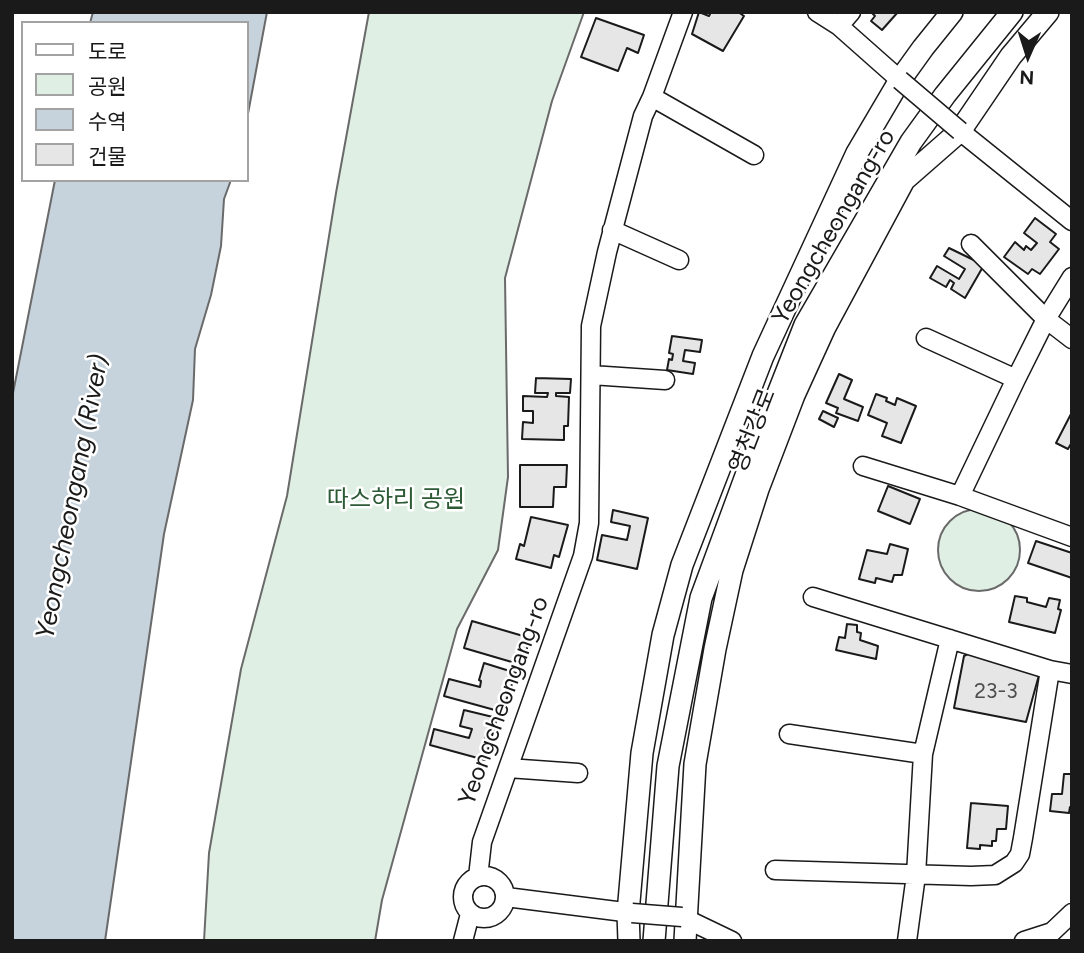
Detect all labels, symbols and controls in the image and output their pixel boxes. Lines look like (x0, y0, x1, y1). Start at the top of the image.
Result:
legend (21, 21, 248, 182)
north arrow (993, 21, 1063, 91)
text: 도로 (88, 39, 127, 64)
text: N (1019, 66, 1035, 89)
text: 공원 (88, 74, 127, 99)
text: 수역 (88, 109, 127, 134)
street label: Yeongcheongang-ro (766, 124, 902, 330)
text: 건물 (88, 144, 127, 169)
water label: Yeongcheongang (River) (30, 352, 116, 642)
street label: 영천강로 (724, 385, 782, 477)
park label: 따스하리 공원 (327, 486, 465, 514)
street label: Yeongcheongang-ro (453, 593, 555, 809)
house number: 23-3 (974, 679, 1018, 705)

